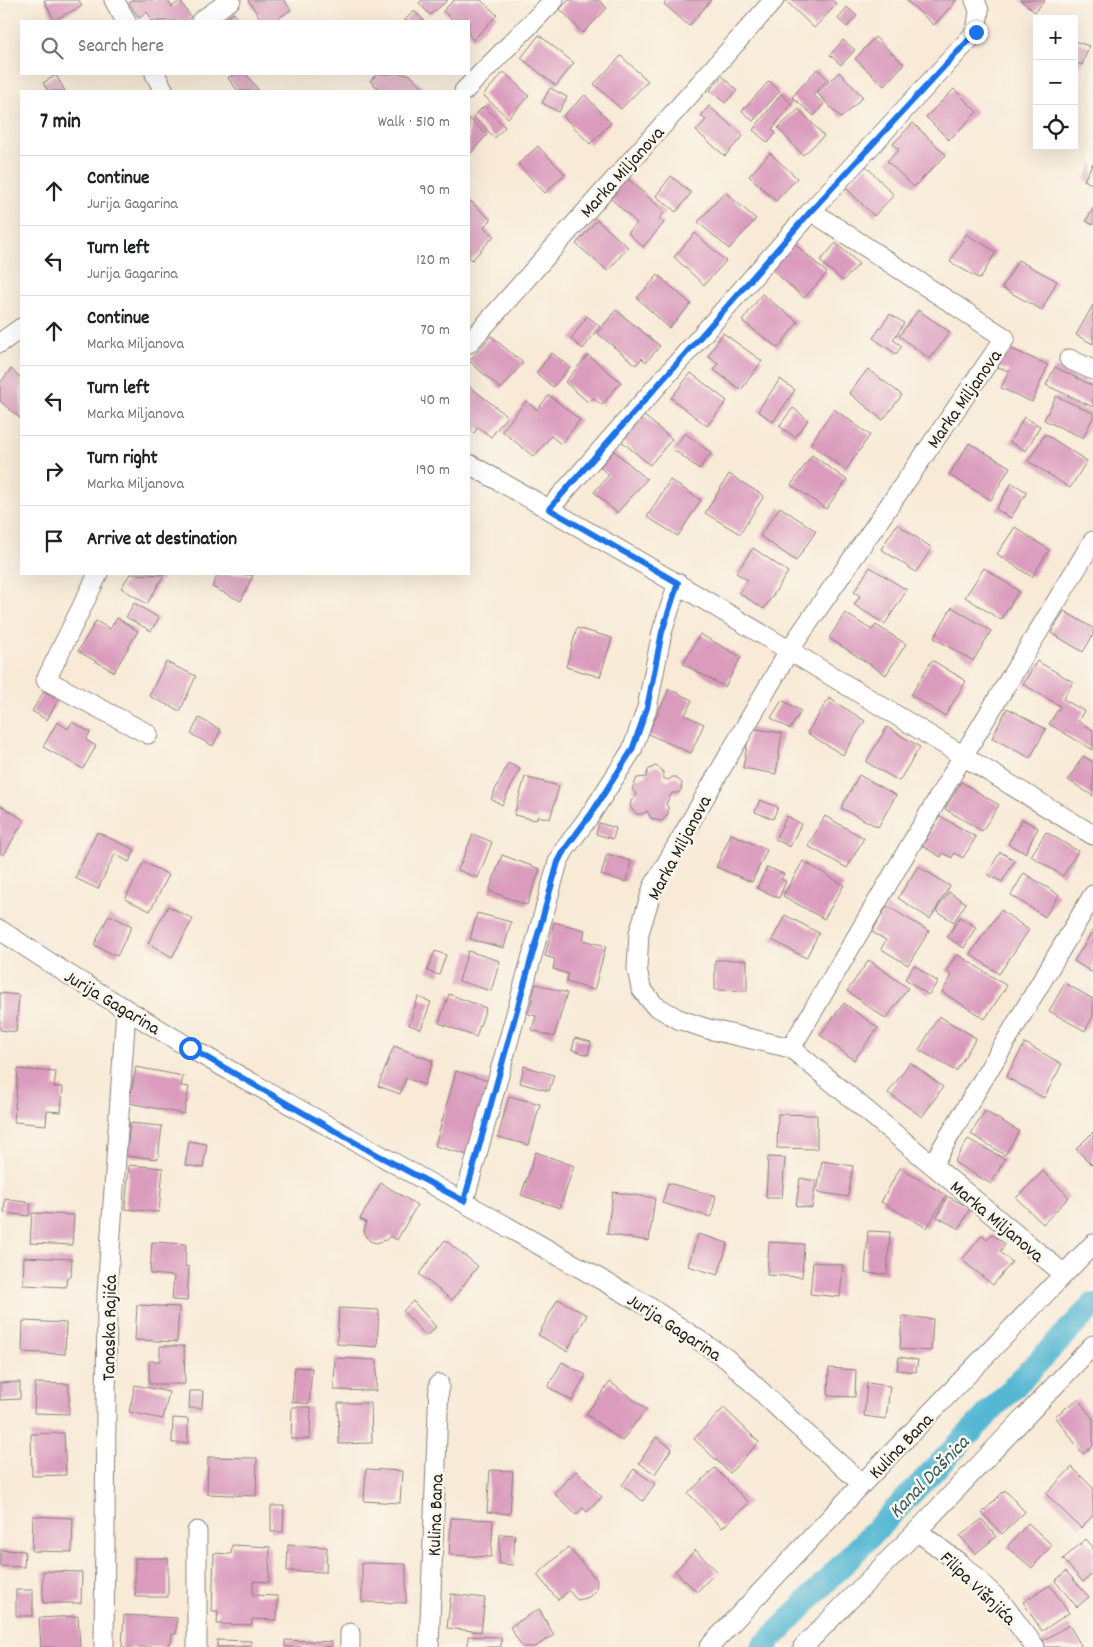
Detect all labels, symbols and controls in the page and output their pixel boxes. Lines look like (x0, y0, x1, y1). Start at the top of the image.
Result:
map controls (1033, 15, 1078, 150)
button: + (1033, 15, 1078, 60)
search box (20, 20, 470, 75)
route end (965, 21, 988, 44)
icon: search (38, 34, 66, 62)
text: Search here (78, 34, 164, 61)
button: − (1033, 60, 1078, 105)
button: locate (1033, 105, 1078, 150)
text: 7 min (40, 108, 81, 138)
text: Walk · 510 m (378, 111, 450, 134)
street label: Marka Miljanova (575, 121, 673, 225)
text: Continue (87, 166, 149, 193)
icon: ahead (40, 177, 68, 205)
text: 90 m (419, 179, 450, 202)
text: Jurija Gagarina (87, 193, 178, 216)
text: Turn left (87, 236, 150, 263)
icon: left (40, 247, 68, 275)
text: 120 m (416, 249, 450, 272)
text: Jurija Gagarina (87, 263, 178, 286)
text: Continue (87, 306, 149, 333)
icon: ahead (40, 317, 68, 345)
text: 70 m (420, 319, 450, 342)
text: Marka Miljanova (87, 333, 184, 356)
street label: Marka Miljanova (922, 344, 1011, 455)
text: Turn left (87, 376, 150, 403)
icon: left (40, 387, 68, 415)
text: 40 m (420, 389, 450, 412)
text: Marka Miljanova (87, 403, 184, 426)
text: Turn right (87, 446, 158, 473)
icon: right (40, 457, 68, 485)
text: 190 m (416, 459, 450, 482)
text: Marka Miljanova (87, 473, 184, 496)
icon: arrive (40, 527, 68, 555)
text: Arrive at destination (87, 527, 237, 554)
street label: Marka Miljanova (642, 790, 721, 906)
street label: Jurija Gagarina (58, 965, 165, 1044)
route start (179, 1037, 202, 1060)
street label: Marka Miljanova (943, 1175, 1049, 1271)
street label: Tanaska Rajića (97, 1274, 126, 1381)
street label: Jurija Gagarina (621, 1288, 727, 1370)
street label: Kulina Bana (864, 1408, 942, 1487)
water label: Kanal Dašnica (884, 1429, 978, 1526)
street label: Kulina Bana (423, 1472, 452, 1557)
street label: Filipa Višnjića (932, 1546, 1021, 1634)

